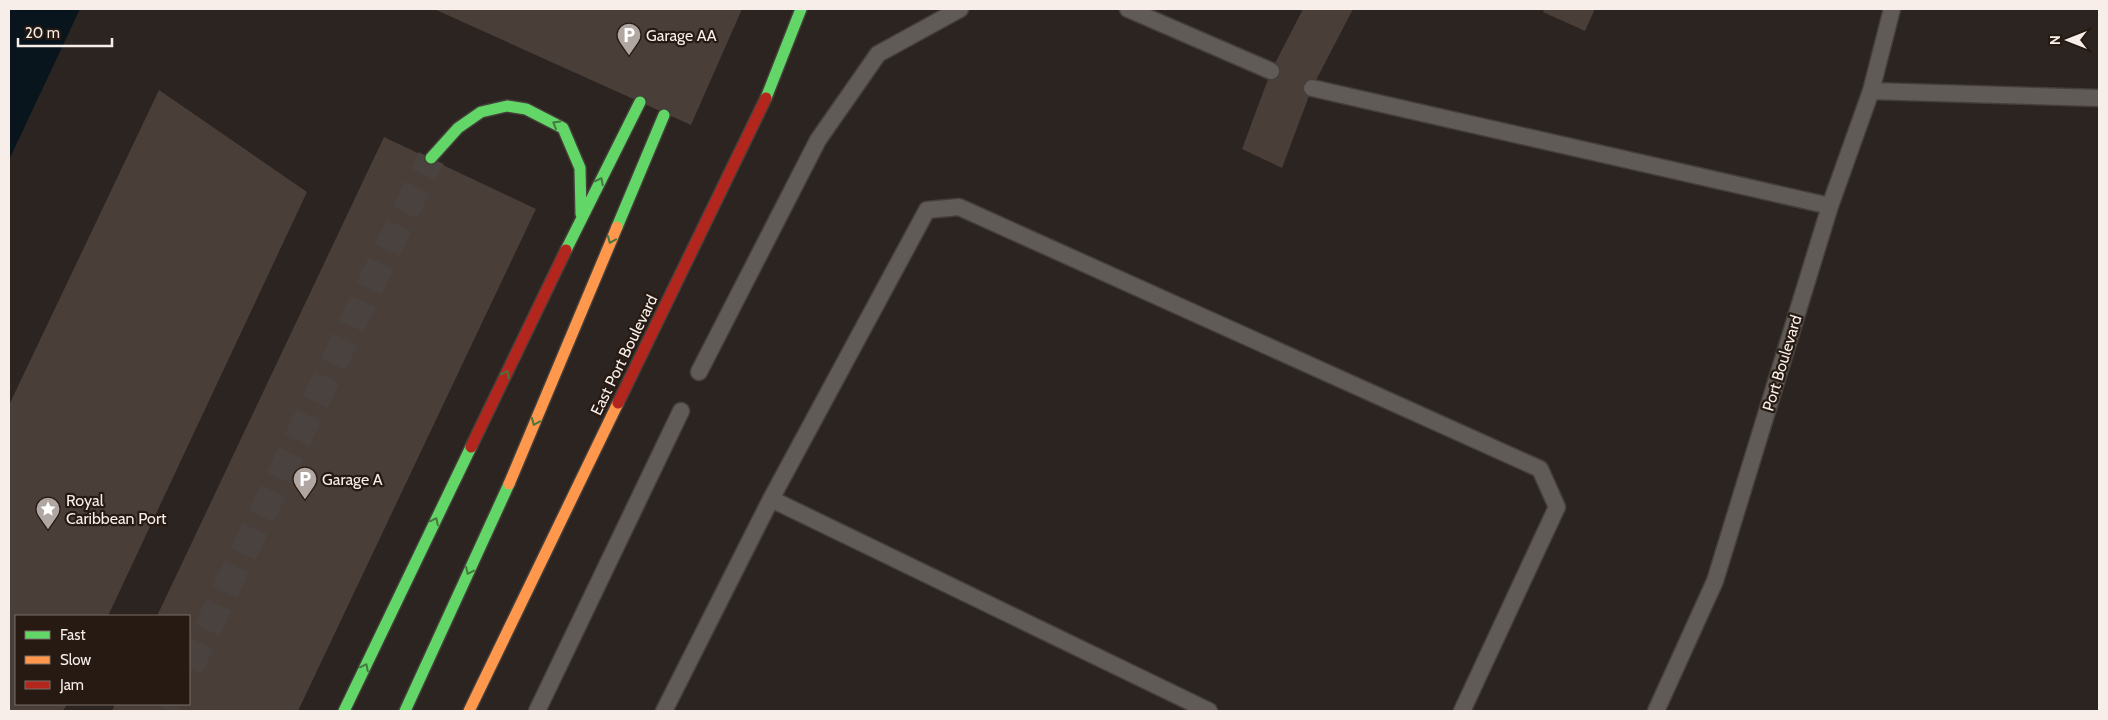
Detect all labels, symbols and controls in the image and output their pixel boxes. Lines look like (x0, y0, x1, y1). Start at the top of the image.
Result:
scale bar (18, 15, 111, 47)
north arrow (2043, 15, 2093, 65)
parking icon: Garage AA (616, 22, 642, 56)
text: 20 m (25, 24, 60, 42)
place label: Garage AA (646, 26, 717, 45)
text: N (2046, 35, 2064, 45)
one-way arrow (552, 121, 561, 131)
one-way arrow (594, 177, 604, 186)
one-way arrow (607, 235, 617, 244)
street label: East Port Boulevard (587, 292, 661, 418)
street label: Port Boulevard (1758, 313, 1806, 413)
one-way arrow (500, 370, 510, 379)
one-way arrow (530, 418, 540, 426)
parking icon: Garage A (292, 466, 318, 500)
place label: Garage A (322, 470, 383, 489)
place label: Royal Caribbean Port (66, 491, 167, 528)
place icon: Royal Caribbean Port (35, 496, 61, 530)
one-way arrow (429, 517, 440, 526)
one-way arrow (465, 566, 476, 575)
legend (15, 615, 190, 705)
text: Fast (60, 626, 85, 644)
text: Slow (60, 651, 91, 669)
one-way arrow (359, 663, 369, 672)
text: Jam (59, 676, 84, 694)

